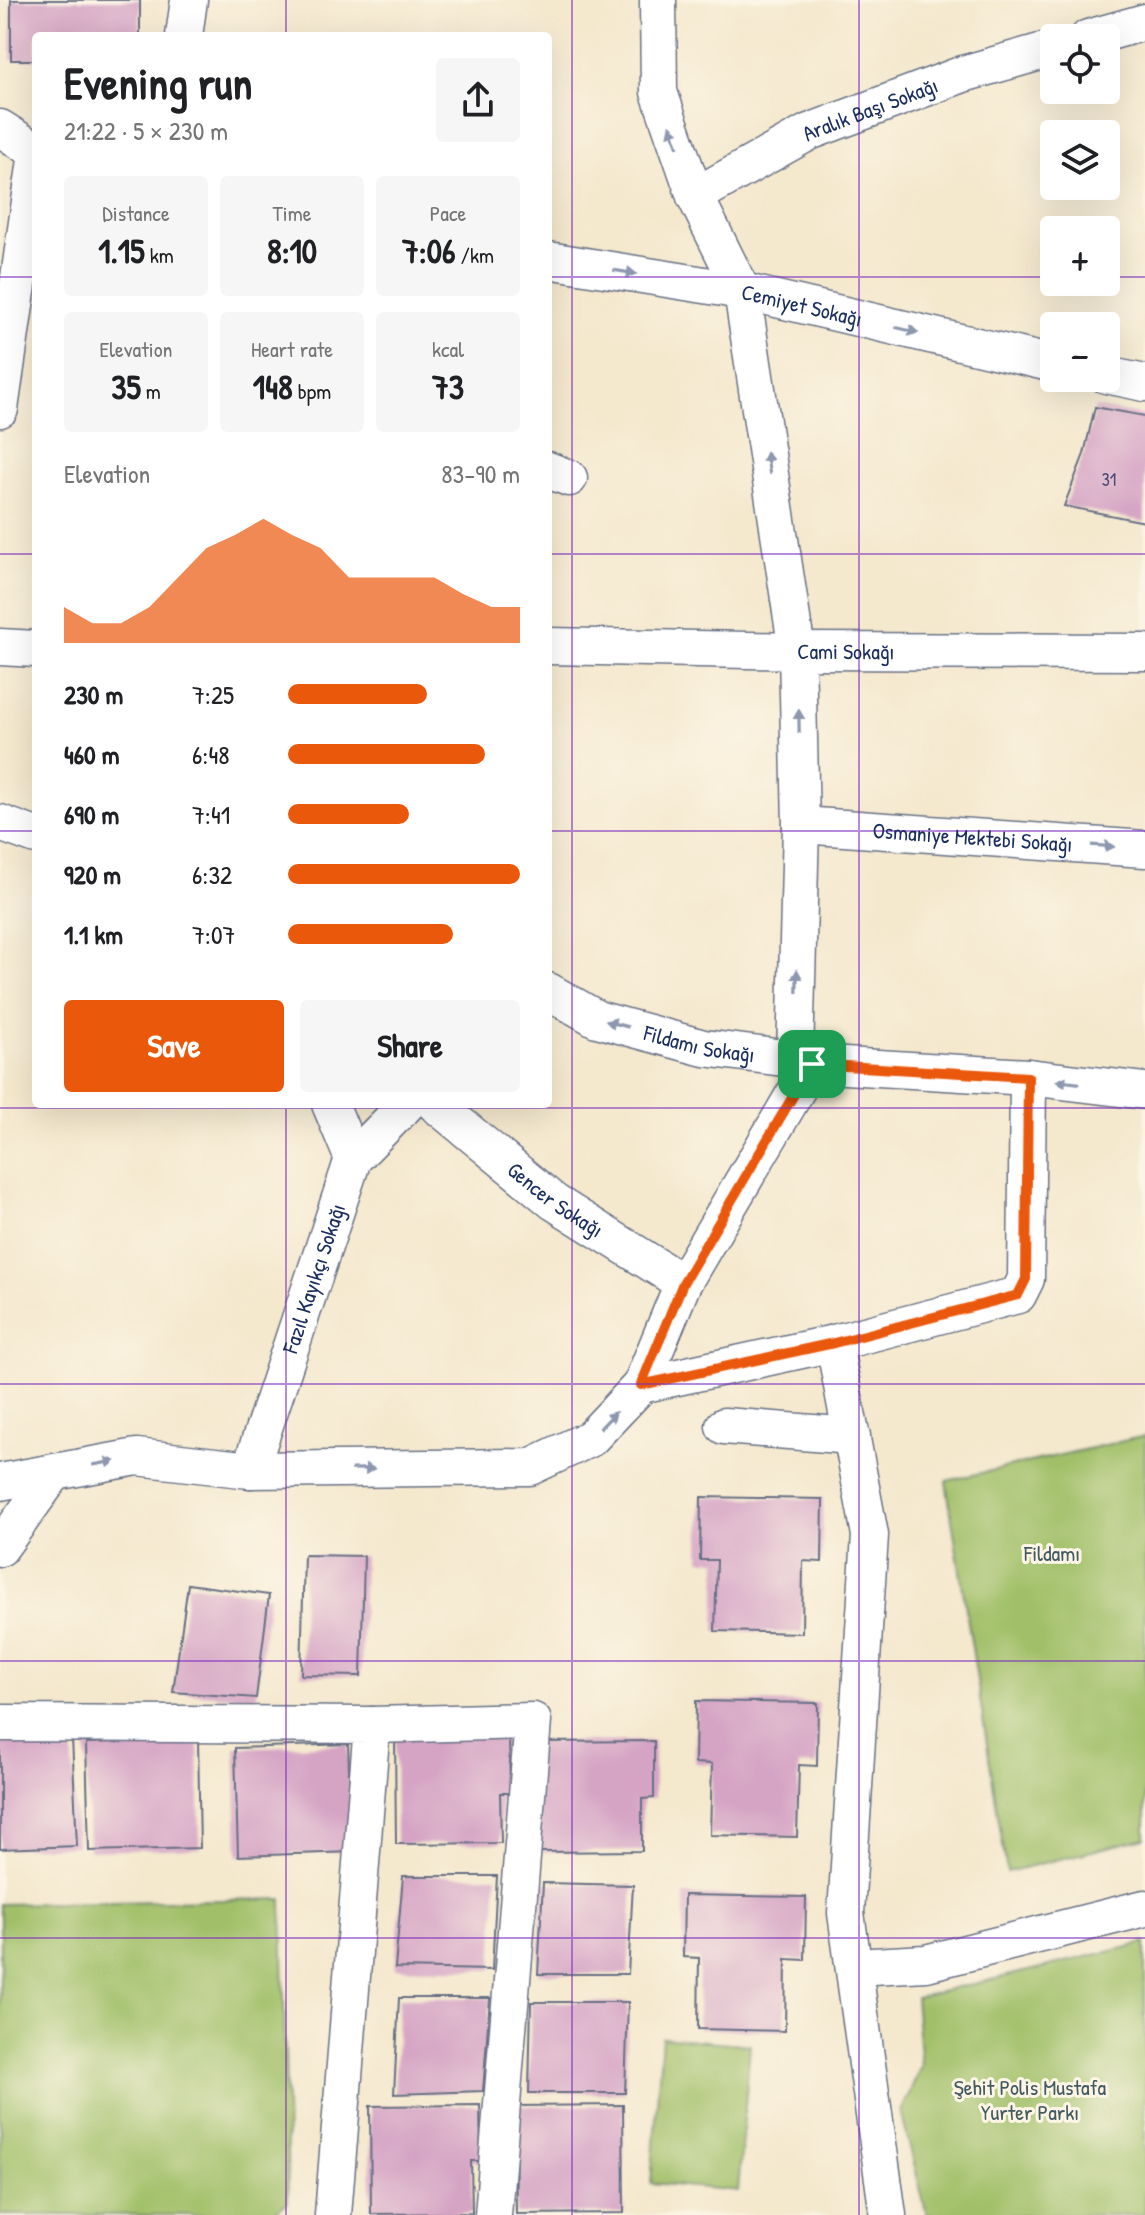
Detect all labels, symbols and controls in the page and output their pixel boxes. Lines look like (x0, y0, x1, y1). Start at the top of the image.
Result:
map controls (1040, 24, 1120, 392)
button: locate (1040, 24, 1120, 104)
text: Evening run (64, 53, 252, 113)
button: share (436, 58, 520, 142)
street label: Aralık Başı Sokağı (796, 70, 942, 148)
text: 21:22 · 5 × 230 m (64, 113, 228, 148)
button: layers (1040, 120, 1120, 200)
one-way arrow (668, 124, 680, 148)
text: Distance (102, 198, 170, 228)
text: Time (273, 198, 311, 228)
text: Pace (430, 198, 466, 228)
button: + (1040, 216, 1120, 296)
text: 1.15 (98, 228, 145, 274)
text: 8:10 (267, 228, 317, 274)
text: 7:06 (402, 228, 456, 274)
text: km (145, 240, 174, 270)
text: /km (456, 240, 494, 270)
one-way arrow (613, 267, 638, 279)
street label: Cemiyet Sokağı (739, 276, 865, 334)
button: − (1040, 312, 1120, 392)
one-way arrow (895, 324, 920, 336)
text: Elevation (99, 334, 173, 364)
text: Heart rate (251, 334, 333, 364)
text: kcal (432, 334, 464, 364)
text: 35 (111, 364, 141, 410)
text: 148 (253, 364, 293, 410)
text: 73 (432, 364, 464, 410)
text: m (141, 376, 161, 406)
text: bpm (293, 376, 331, 406)
one-way arrow (761, 451, 774, 476)
text: Elevation (64, 456, 150, 491)
text: 83–90 m (441, 456, 520, 491)
house number: 31 (1102, 467, 1116, 492)
street label: Cami Sokağı (797, 636, 895, 666)
text: 230 m (64, 677, 123, 712)
text: 7:25 (192, 677, 234, 712)
one-way arrow (792, 708, 805, 733)
text: 460 m (64, 737, 119, 772)
text: 6:48 (192, 737, 229, 772)
text: 690 m (64, 797, 119, 832)
text: 7:41 (192, 797, 230, 832)
street label: Osmaniye Mektebi Sokağı (872, 815, 1074, 859)
one-way arrow (1090, 840, 1115, 853)
text: 920 m (64, 857, 121, 892)
text: 6:32 (192, 857, 232, 892)
text: 1.1 km (64, 917, 123, 952)
text: 7:07 (192, 917, 235, 952)
one-way arrow (791, 968, 804, 993)
button: Save (64, 1000, 284, 1092)
button: Share (300, 1000, 520, 1092)
street label: Fildamı Sokağı (640, 1017, 757, 1069)
one-way arrow (605, 1018, 630, 1030)
pin (778, 1030, 846, 1098)
icon: arrive (790, 1042, 834, 1086)
one-way arrow (1055, 1075, 1080, 1088)
street label: Gencer Sokağı (501, 1155, 609, 1244)
street label: Fazıl Kayıkçı Sokağı (274, 1200, 352, 1358)
one-way arrow (599, 1410, 617, 1429)
one-way arrow (92, 1456, 117, 1469)
one-way arrow (351, 1463, 376, 1475)
park label: Fildamı (1023, 1538, 1080, 1568)
park label: Şehit Polis Mustafa Yurter Parkı (954, 2072, 1107, 2127)

